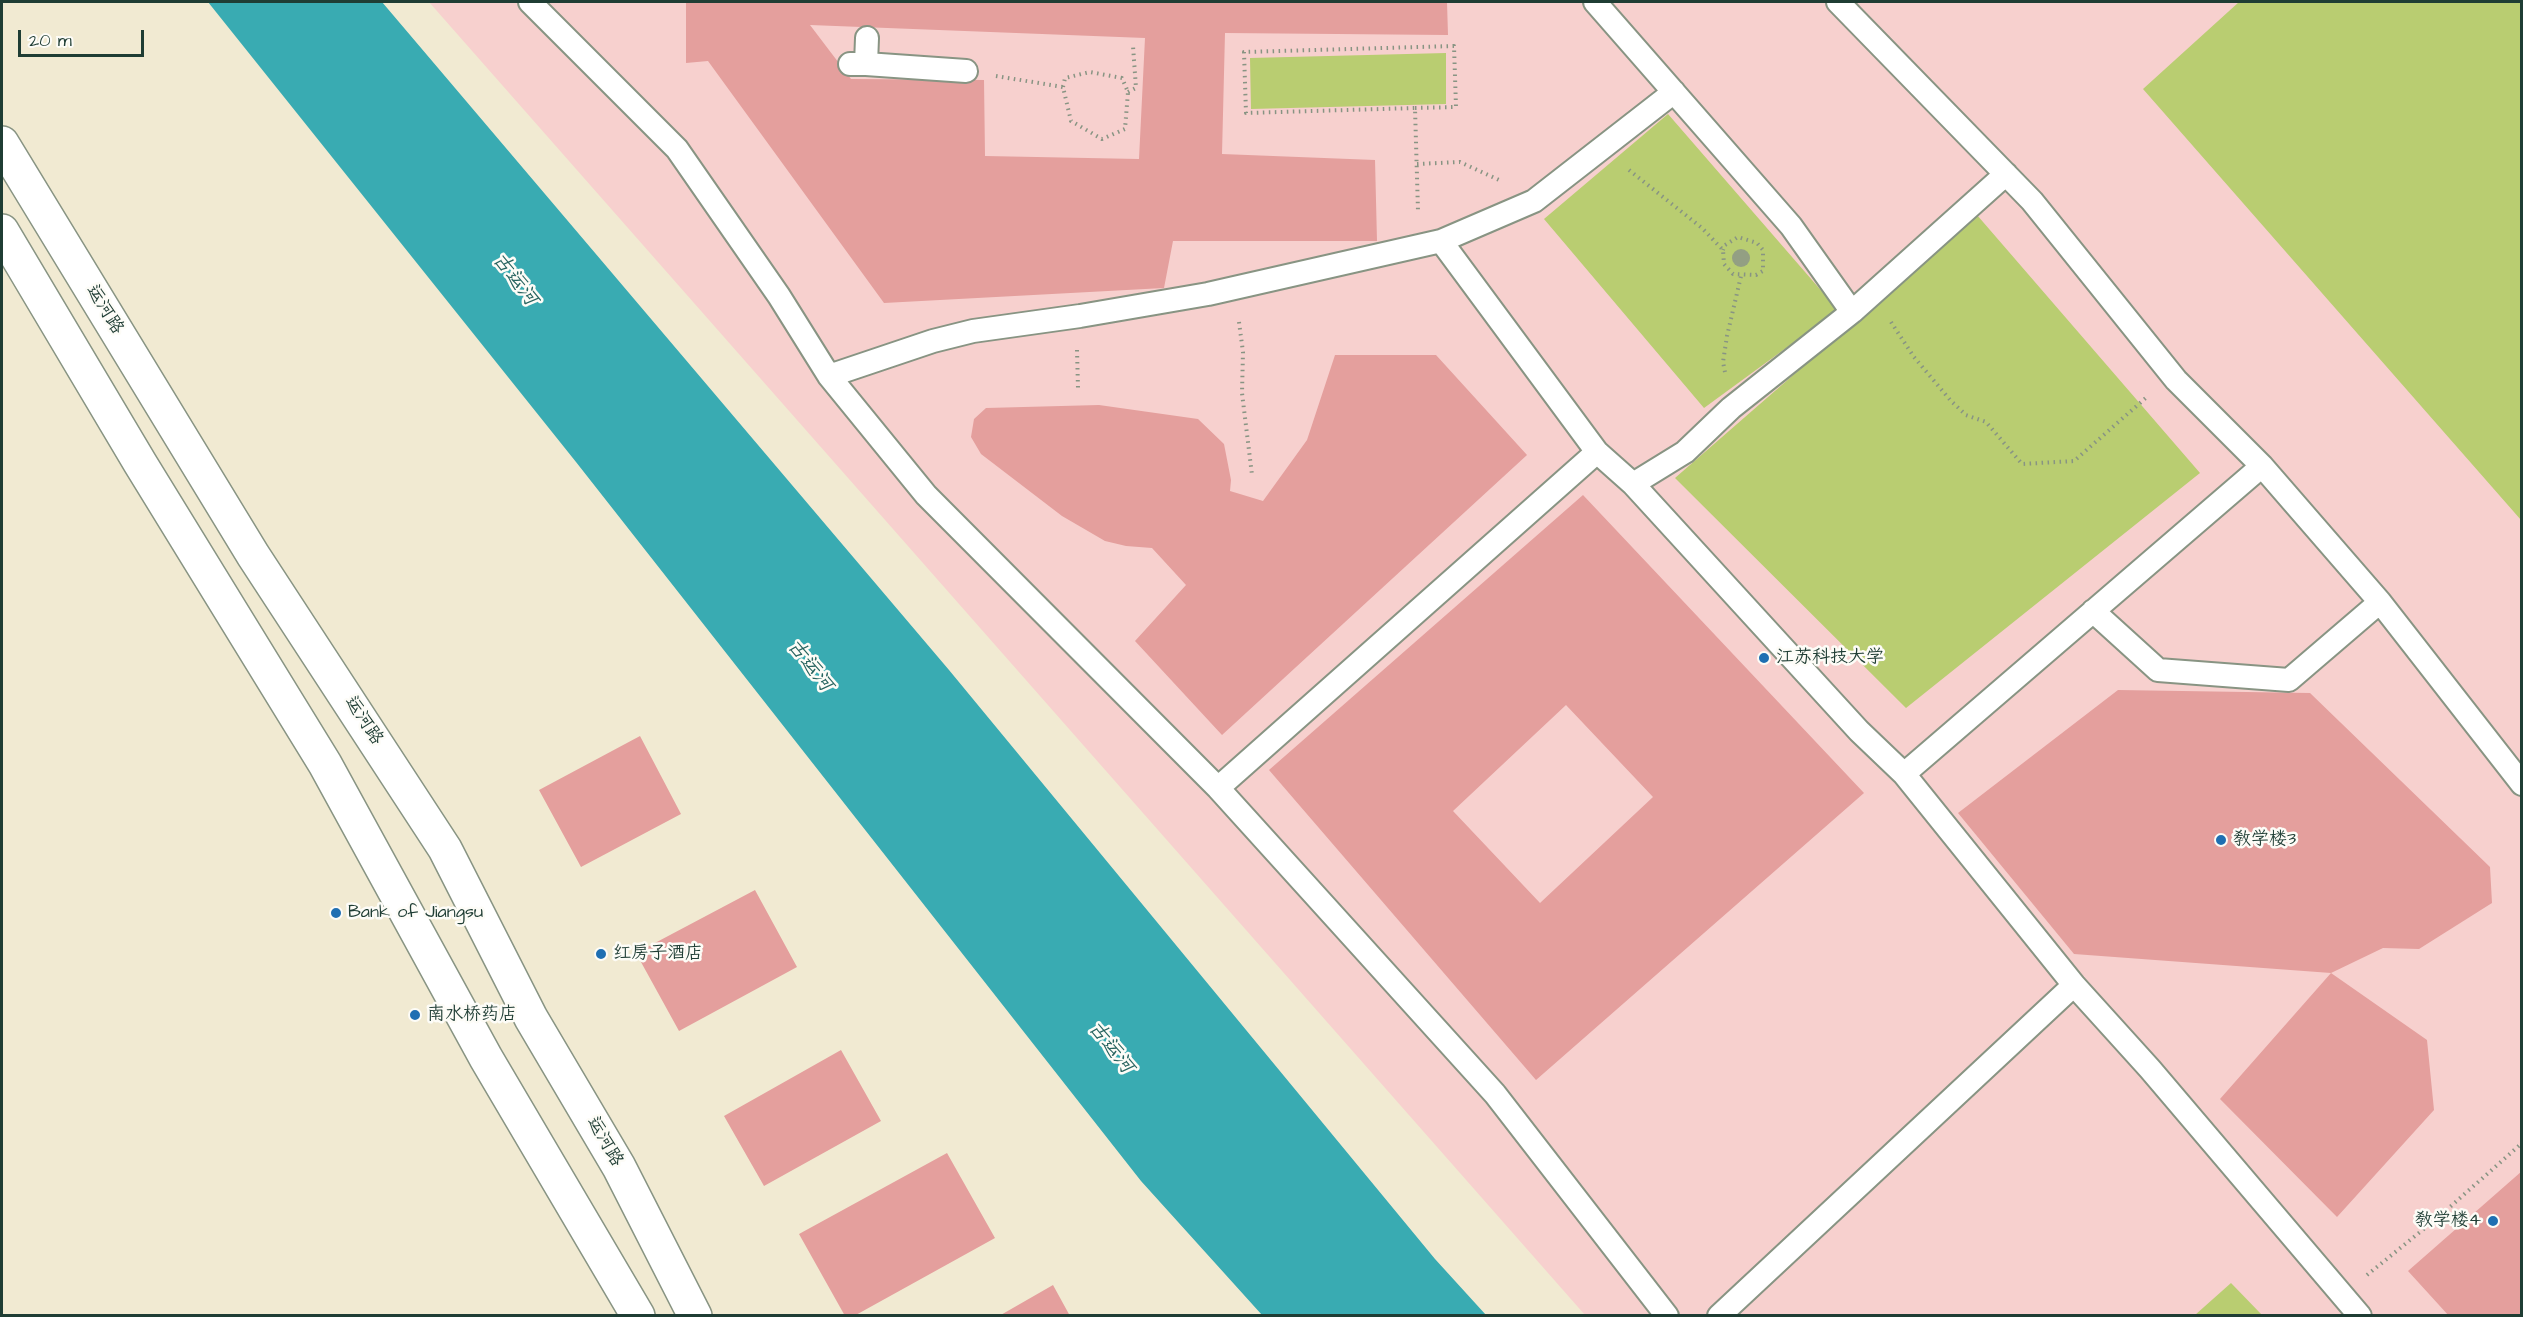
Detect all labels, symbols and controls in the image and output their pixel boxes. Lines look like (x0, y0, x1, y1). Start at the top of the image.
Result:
scale bar (21, 18, 147, 56)
text: 20 m (29, 28, 72, 53)
water label: 古运河 (486, 249, 542, 311)
street label: 运河路 (81, 281, 127, 339)
water label: 古运河 (781, 635, 837, 697)
place label: 江苏科技大学 (1776, 647, 1884, 669)
marker: 江苏科技大学 (1757, 651, 1771, 665)
street label: 运河路 (339, 692, 387, 750)
place label: 教学楼3 (2233, 829, 2296, 851)
marker: 教学楼3 (2214, 833, 2228, 847)
place label: Bank of Jiangsu (348, 902, 483, 924)
marker: Bank of Jiangsu (329, 906, 343, 920)
place label: 红房子酒店 (613, 943, 703, 965)
marker: 红房子酒店 (594, 947, 608, 961)
place label: 南水桥药店 (427, 1004, 517, 1026)
marker: 南水桥药店 (408, 1008, 422, 1022)
water label: 古运河 (1082, 1017, 1138, 1079)
street label: 运河路 (581, 1113, 627, 1171)
place label: 教学楼4 (2415, 1210, 2481, 1232)
marker: 教学楼4 (2486, 1214, 2500, 1228)

